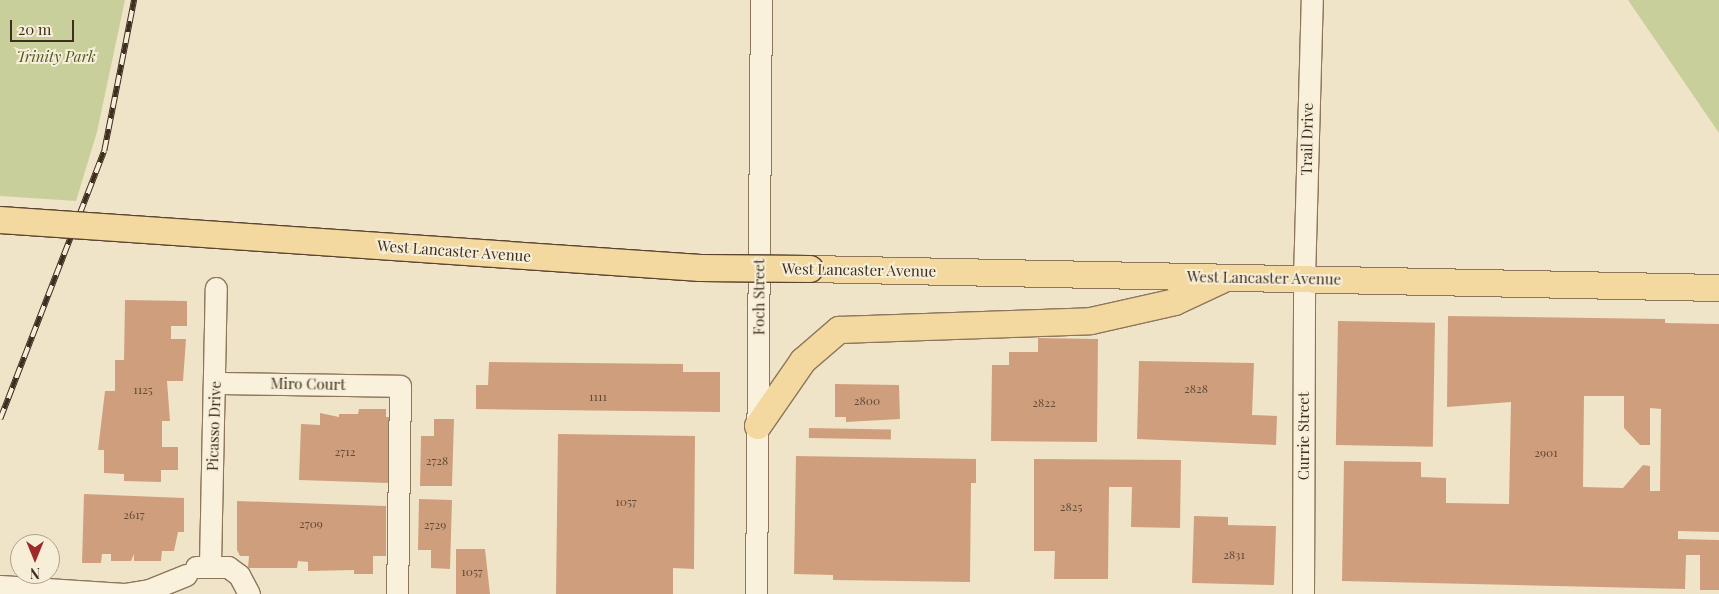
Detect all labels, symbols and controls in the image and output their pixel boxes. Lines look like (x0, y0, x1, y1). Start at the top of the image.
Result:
scale bar (12, 10, 76, 42)
text: 20 m (18, 19, 51, 39)
park label: Trinity Park (16, 48, 96, 66)
street label: Trail Drive (1297, 103, 1317, 175)
street label: West Lancaster Avenue (376, 237, 532, 265)
street label: Foch Street (750, 259, 768, 335)
street label: West Lancaster Avenue (781, 260, 937, 280)
street label: West Lancaster Avenue (1186, 268, 1342, 288)
street label: Miro Court (270, 374, 346, 394)
street label: Picasso Drive (203, 381, 225, 471)
house number: 2828 (1184, 382, 1208, 396)
house number: 1125 (133, 383, 153, 397)
house number: 1111 (589, 390, 607, 404)
street label: Currie Street (1295, 392, 1313, 480)
house number: 2800 (854, 394, 880, 408)
house number: 2822 (1032, 396, 1056, 410)
house number: 2712 (335, 445, 355, 459)
house number: 2901 (1534, 446, 1558, 460)
house number: 2728 (426, 454, 448, 468)
house number: 1057 (615, 495, 637, 509)
house number: 2825 (1060, 500, 1082, 514)
house number: 2617 (123, 508, 145, 522)
house number: 2709 (299, 517, 323, 531)
house number: 2729 (424, 518, 446, 532)
north arrow (10, 534, 60, 584)
house number: 2831 (1223, 548, 1245, 562)
text: N (30, 564, 40, 583)
house number: 1057 (461, 565, 483, 579)

